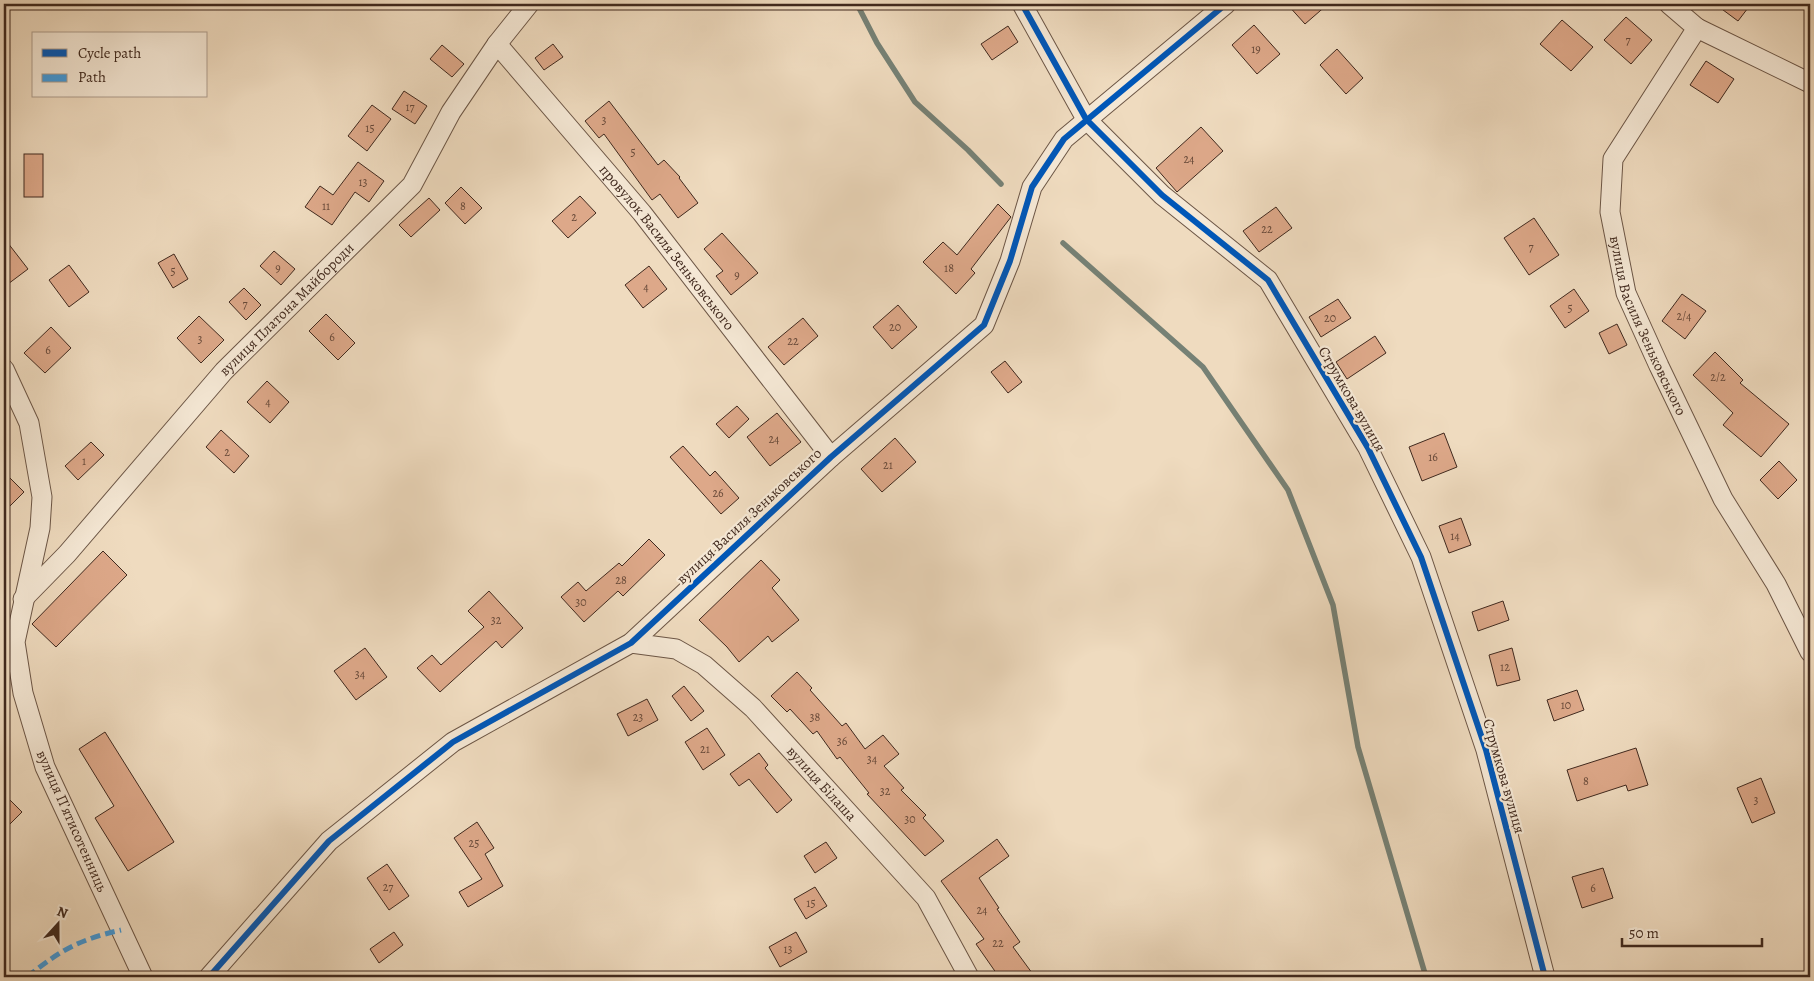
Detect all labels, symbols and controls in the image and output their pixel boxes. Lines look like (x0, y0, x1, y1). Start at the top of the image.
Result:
legend (32, 32, 208, 98)
house number: 7 (1625, 32, 1631, 48)
house number: 19 (1251, 41, 1261, 57)
text: Cycle path (78, 43, 141, 63)
text: Path (78, 67, 106, 87)
house number: 17 (405, 99, 416, 115)
house number: 3 (602, 112, 607, 128)
house number: 15 (365, 120, 375, 136)
house number: 5 (630, 144, 636, 160)
house number: 24 (1183, 151, 1195, 167)
street label: провулок Василя Зеньковського (595, 160, 739, 334)
house number: 13 (358, 174, 368, 190)
house number: 11 (322, 198, 330, 214)
house number: 8 (460, 198, 466, 214)
house number: 2 (571, 209, 577, 225)
house number: 22 (1261, 221, 1273, 237)
street label: вулиця Василя Зеньковського (1605, 234, 1691, 419)
street label: вулиця Платона Майбороди (215, 238, 358, 380)
house number: 7 (1528, 239, 1534, 255)
house number: 9 (275, 260, 281, 276)
house number: 18 (944, 260, 954, 276)
house number: 5 (170, 263, 176, 279)
house number: 9 (734, 267, 740, 283)
house number: 4 (643, 279, 649, 295)
house number: 7 (242, 296, 248, 312)
house number: 5 (1567, 300, 1573, 316)
house number: 2/4 (1676, 308, 1692, 324)
house number: 20 (1324, 310, 1336, 326)
house number: 20 (889, 319, 901, 335)
house number: 6 (329, 329, 335, 345)
house number: 3 (198, 331, 203, 347)
house number: 22 (787, 333, 799, 349)
house number: 6 (45, 342, 51, 358)
street label: Струмкова вулиця (1314, 343, 1390, 455)
house number: 2/2 (1710, 369, 1726, 385)
house number: 4 (265, 394, 271, 410)
house number: 24 (768, 431, 780, 447)
street label: вулиця Василя Зеньковського (672, 443, 826, 589)
house number: 2 (224, 444, 230, 460)
house number: 16 (1428, 449, 1438, 465)
house number: 1 (82, 453, 86, 469)
house number: 21 (883, 457, 893, 473)
house number: 26 (712, 485, 724, 501)
house number: 14 (1450, 528, 1460, 544)
house number: 28 (615, 572, 627, 588)
house number: 30 (575, 594, 587, 610)
house number: 32 (491, 612, 502, 628)
house number: 12 (1500, 659, 1510, 675)
house number: 34 (355, 666, 366, 682)
house number: 10 (1561, 697, 1571, 713)
house number: 23 (633, 709, 643, 725)
house number: 38 (810, 709, 821, 725)
street label: Струмкова вулиця (1478, 716, 1530, 836)
house number: 36 (837, 733, 848, 749)
house number: 21 (700, 741, 710, 757)
street label: вулиця Білаша (782, 741, 861, 826)
street label: вулиця Пʼятисотенниць (32, 747, 112, 895)
house number: 34 (867, 751, 878, 767)
house number: 8 (1583, 773, 1589, 789)
house number: 32 (880, 783, 891, 799)
house number: 3 (1754, 792, 1759, 808)
house number: 30 (904, 811, 916, 827)
house number: 25 (469, 835, 479, 851)
house number: 27 (383, 879, 394, 895)
house number: 6 (1590, 880, 1596, 896)
house number: 15 (806, 895, 816, 911)
north arrow (32, 898, 82, 948)
text: N (54, 902, 71, 923)
house number: 24 (976, 902, 988, 918)
scale bar (1622, 916, 1762, 948)
text: 50 m (1629, 923, 1659, 943)
house number: 22 (992, 935, 1004, 951)
house number: 13 (783, 941, 793, 957)

